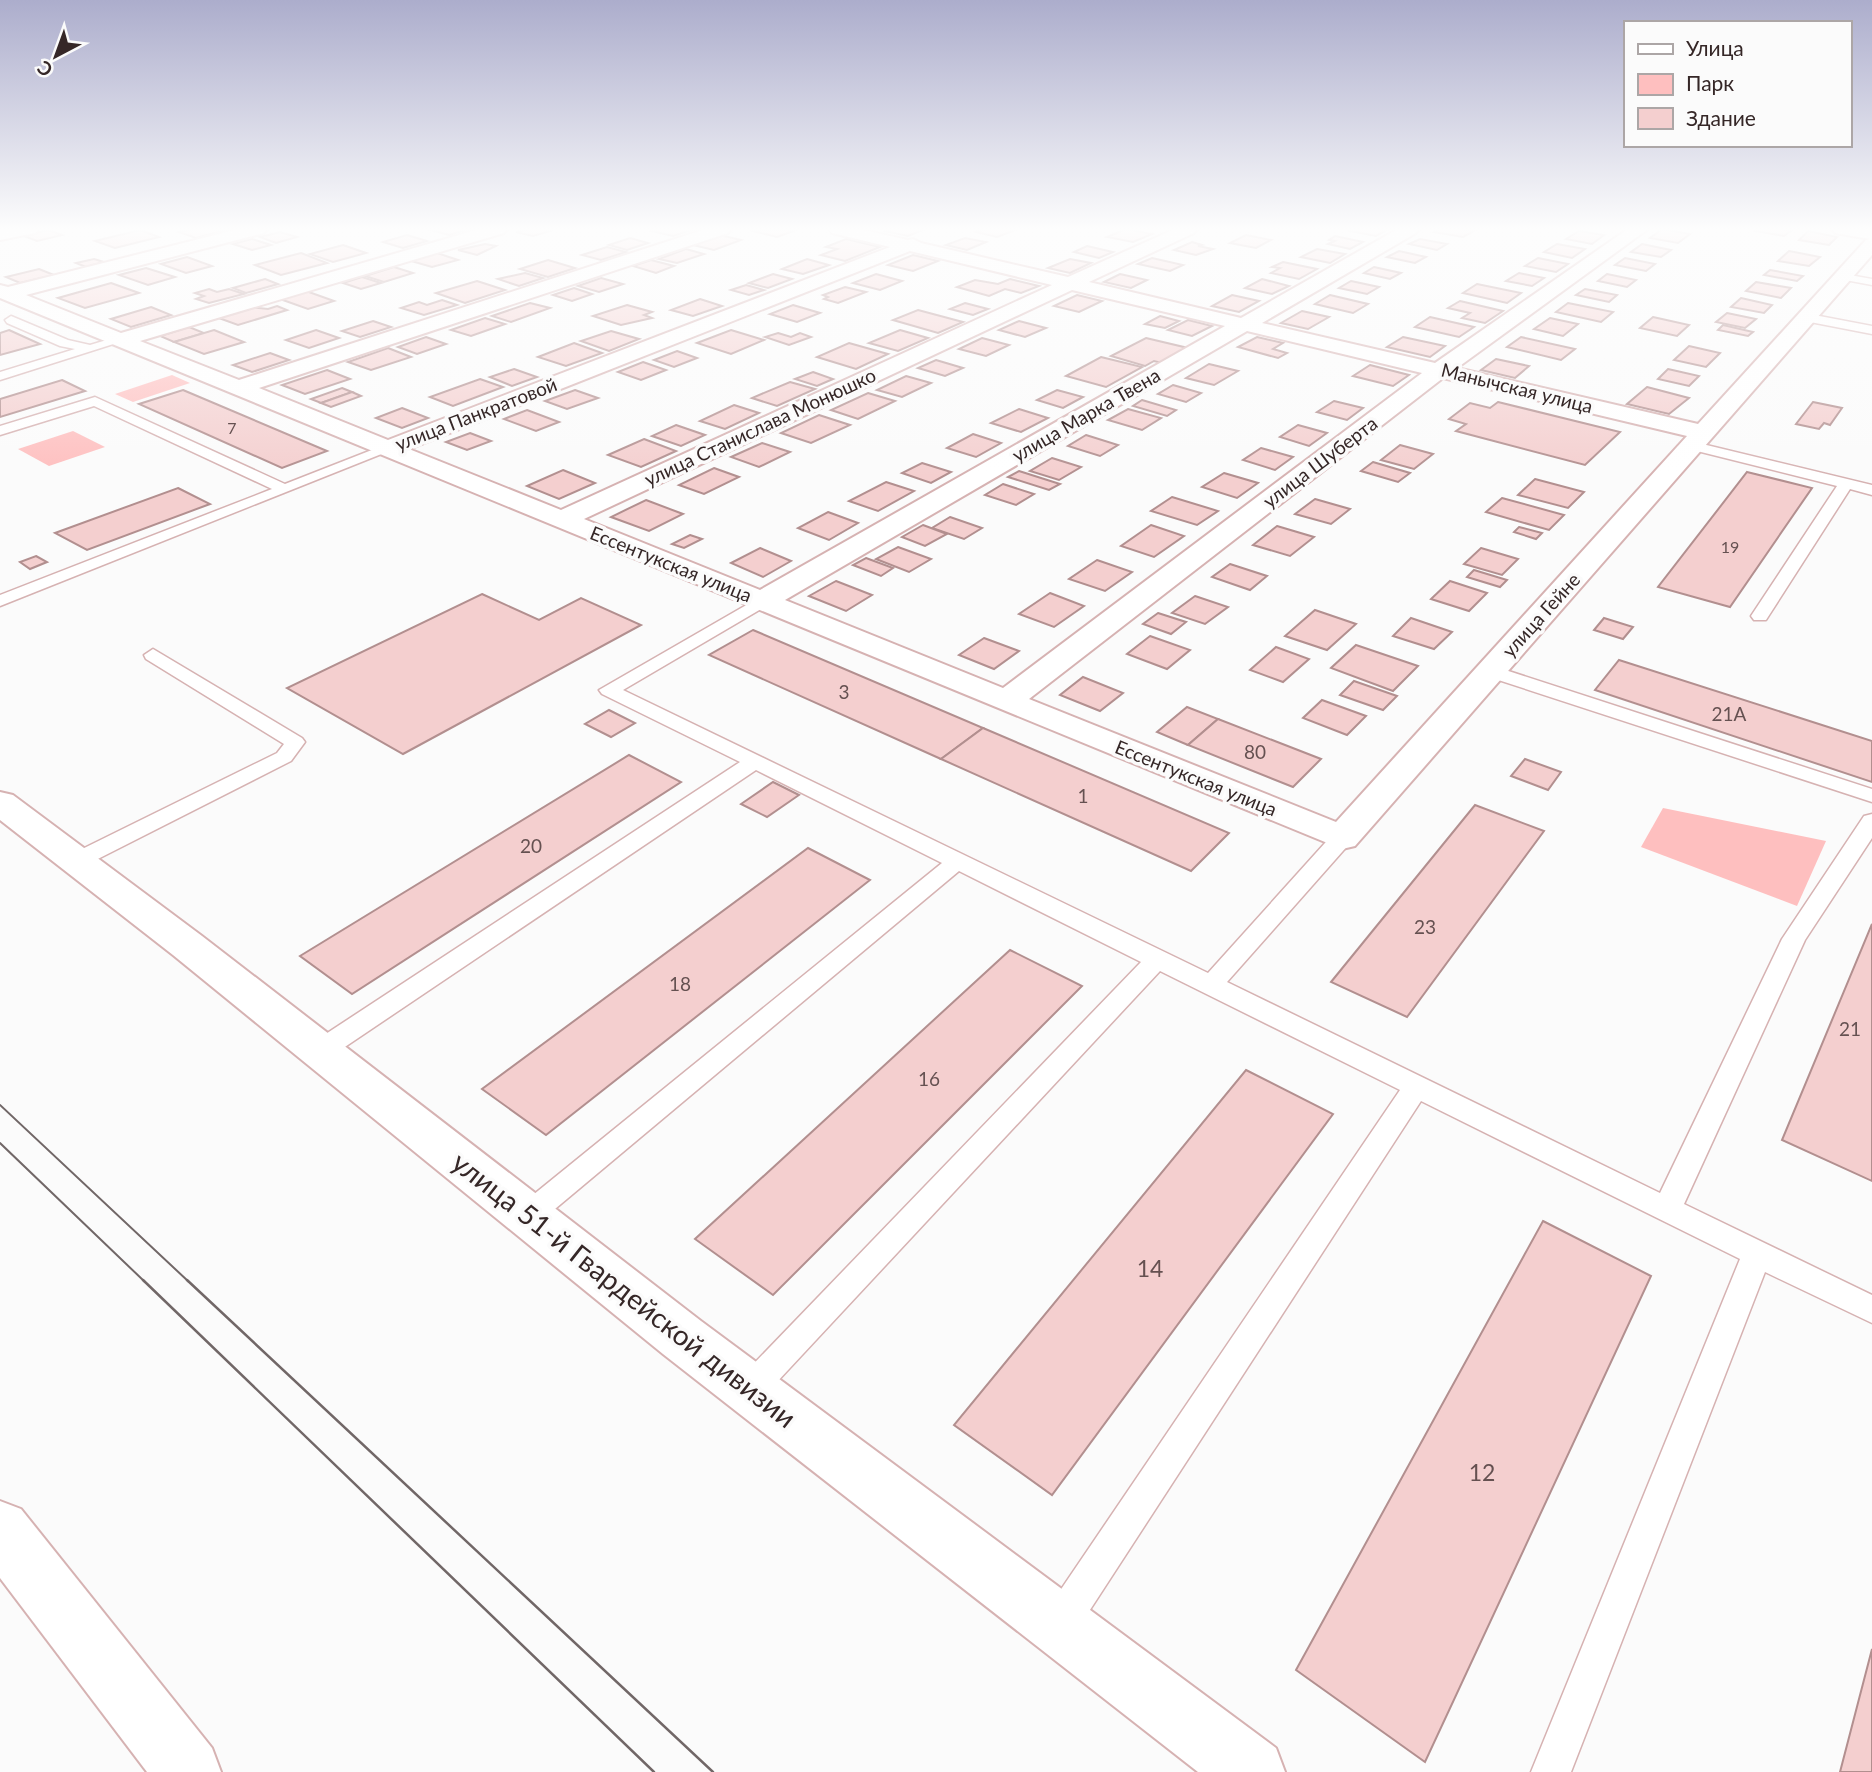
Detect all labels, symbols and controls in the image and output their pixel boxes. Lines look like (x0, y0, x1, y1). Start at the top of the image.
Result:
north arrow (21, 21, 91, 91)
legend (1624, 21, 1851, 147)
text: Улица (1686, 35, 1744, 60)
text: С (32, 56, 57, 82)
text: Парк (1686, 70, 1734, 95)
text: Здание (1686, 105, 1756, 130)
street label: Манычская улица (1439, 358, 1595, 417)
street label: улица Станислава Монюшко (640, 363, 879, 490)
street label: улица Марка Твена (1008, 363, 1164, 466)
street label: улица Панкратовой (392, 372, 560, 455)
street label: улица Шуберта (1258, 411, 1381, 512)
house number: 7 (227, 418, 237, 437)
street label: Ессентукская улица (587, 521, 755, 606)
house number: 19 (1721, 537, 1739, 556)
street label: улица Гейне (1497, 568, 1584, 662)
house number: 3 (838, 680, 850, 703)
house number: 21А (1712, 702, 1747, 725)
street label: Ессентукская улица (1112, 735, 1280, 820)
house number: 80 (1244, 740, 1266, 763)
house number: 1 (1077, 784, 1089, 807)
house number: 20 (520, 834, 542, 857)
house number: 23 (1414, 915, 1436, 938)
house number: 18 (669, 972, 691, 995)
house number: 21 (1839, 1017, 1861, 1040)
house number: 16 (918, 1067, 940, 1090)
street label: улица 51-й Гвардейской дивизии (446, 1144, 803, 1434)
house number: 14 (1137, 1254, 1163, 1282)
house number: 12 (1469, 1458, 1495, 1486)

